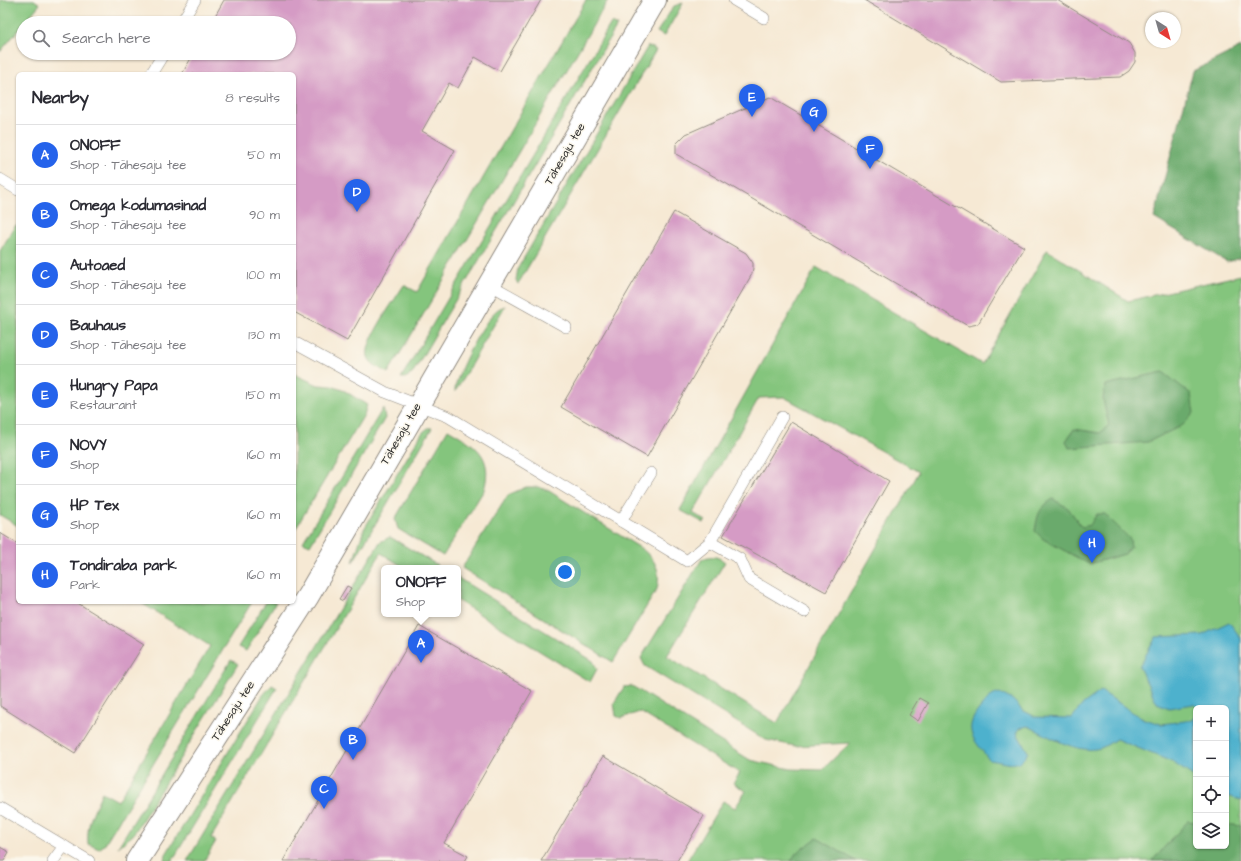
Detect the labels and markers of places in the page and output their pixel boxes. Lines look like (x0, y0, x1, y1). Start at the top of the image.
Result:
pin: E (739, 84, 765, 117)
pin: G (801, 99, 827, 132)
pin: F (857, 136, 883, 169)
pin: D (344, 179, 370, 212)
pin: H (1079, 530, 1105, 563)
pin: A (408, 630, 434, 663)
pin: B (340, 727, 366, 760)
pin: C (311, 776, 337, 809)

